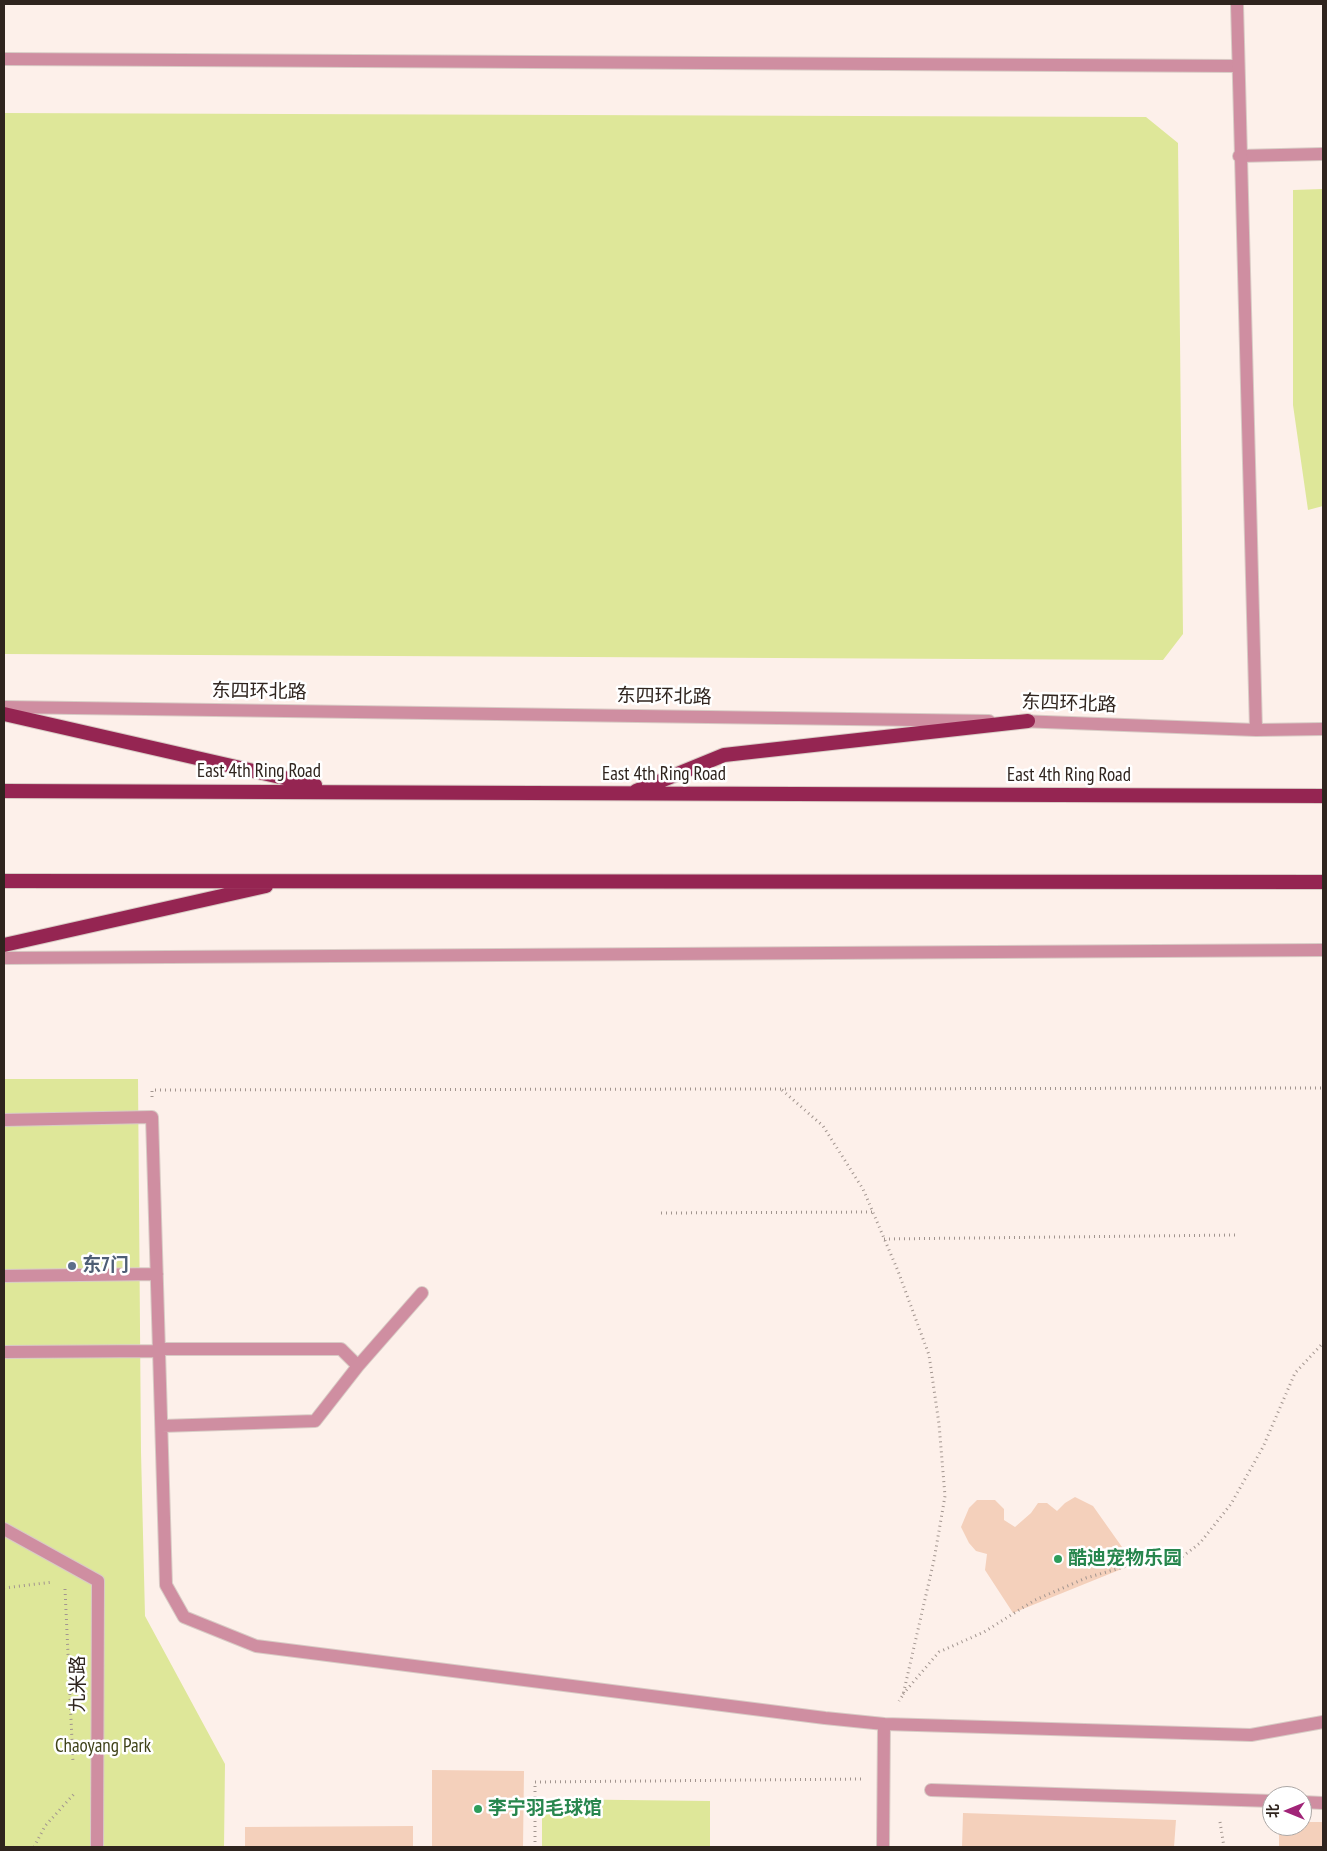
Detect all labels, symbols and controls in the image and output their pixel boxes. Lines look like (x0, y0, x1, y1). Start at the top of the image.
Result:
street label: 东四环北路 (211, 680, 307, 704)
street label: 东四环北路 (616, 685, 712, 709)
street label: 东四环北路 (1021, 691, 1117, 717)
street label: East 4th Ring Road (197, 761, 321, 783)
street label: East 4th Ring Road (602, 764, 726, 786)
street label: East 4th Ring Road (1007, 765, 1131, 787)
place label: 东7门 (82, 1255, 129, 1277)
marker: 东7门 (66, 1260, 78, 1272)
place label: 酷迪宠物乐园 (1068, 1548, 1182, 1570)
marker: 酷迪宠物乐园 (1052, 1553, 1064, 1565)
street label: 九米路 (68, 1656, 90, 1712)
park label: Chaoyang Park (55, 1736, 151, 1758)
north arrow (1262, 1786, 1312, 1836)
place label: 李宁羽毛球馆 (488, 1798, 602, 1820)
marker: 李宁羽毛球馆 (472, 1803, 484, 1815)
text: 北 (1264, 1804, 1282, 1818)

